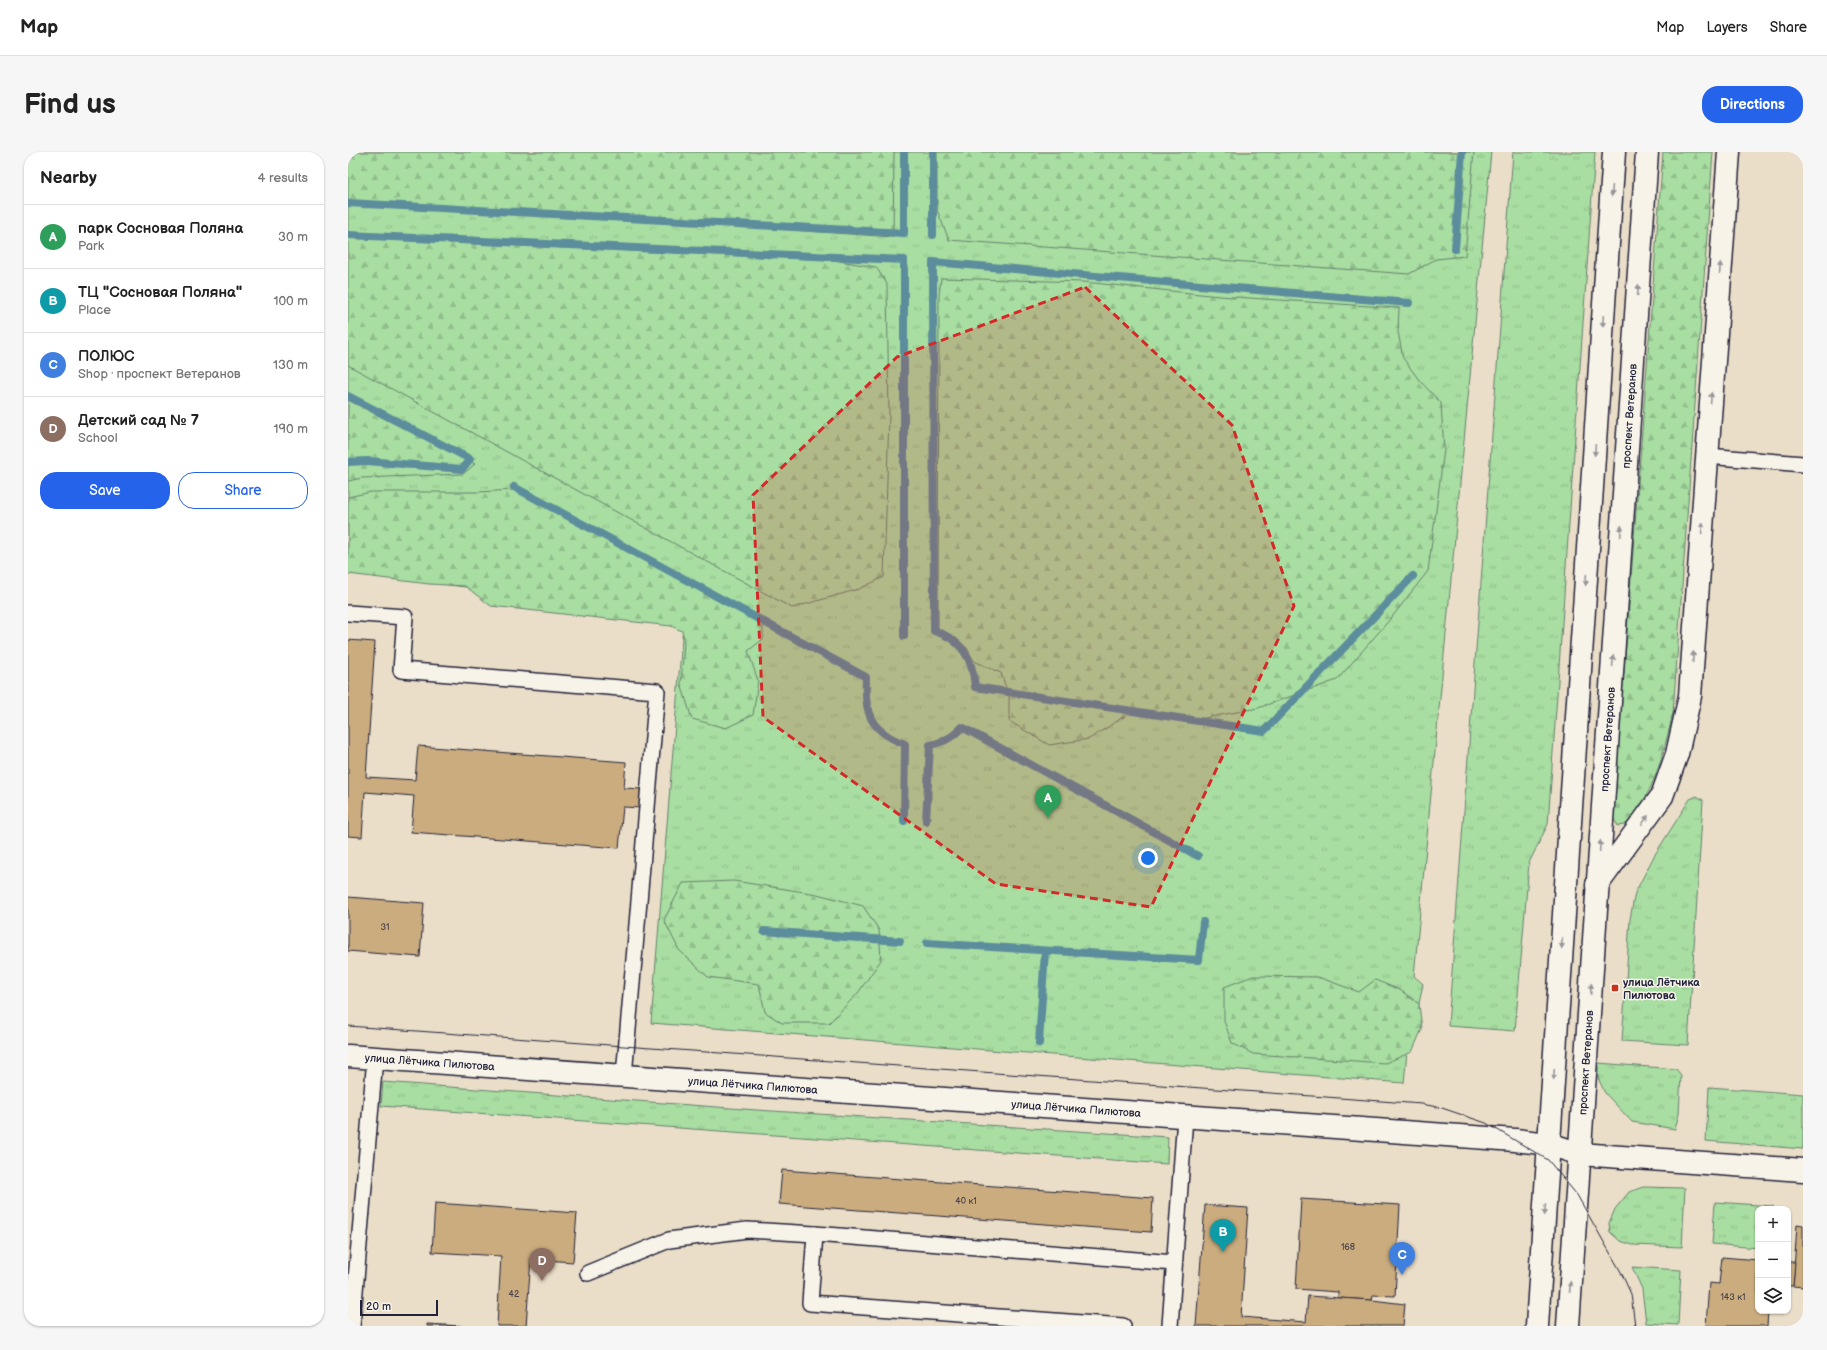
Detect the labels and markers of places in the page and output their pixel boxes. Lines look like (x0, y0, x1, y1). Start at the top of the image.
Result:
pin: A (1035, 785, 1061, 818)
place label: улица Лётчика Пилютова (1623, 976, 1700, 1002)
marker: улица Лётчика Пилютова (1610, 983, 1620, 993)
pin: B (1210, 1219, 1236, 1252)
pin: C (1389, 1242, 1415, 1275)
pin: D (529, 1248, 555, 1281)

